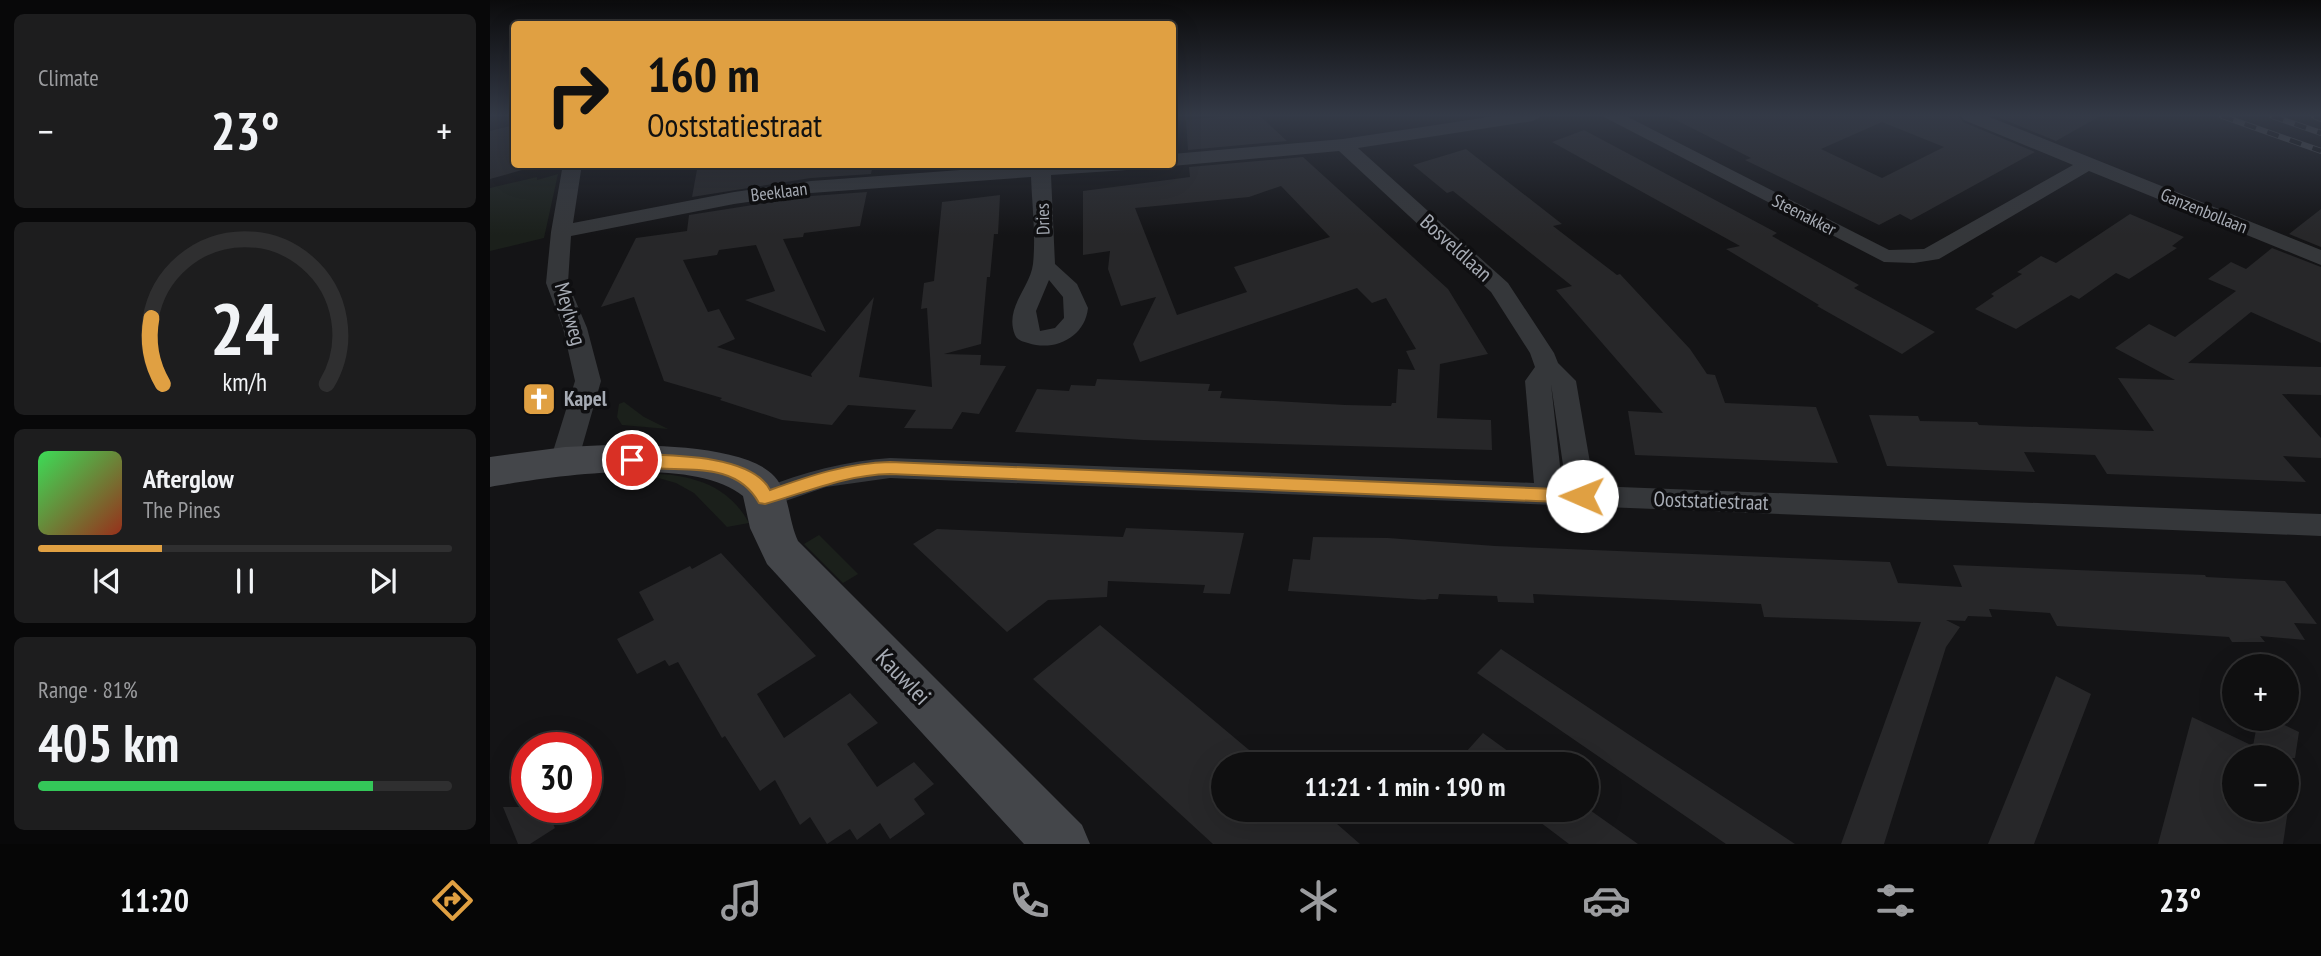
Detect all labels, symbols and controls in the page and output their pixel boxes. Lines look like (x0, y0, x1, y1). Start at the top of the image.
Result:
text: 160 m (647, 42, 760, 106)
icon: right (532, 49, 623, 140)
text: Climate (38, 63, 99, 92)
text: 23° (211, 97, 279, 164)
text: Ooststatiestraat (647, 104, 822, 146)
text: − (38, 106, 54, 155)
text: + (436, 106, 452, 155)
street label: Beeklaan (749, 177, 808, 206)
street label: Ganzenbollaan (2157, 183, 2251, 238)
street label: Steenakker (1768, 189, 1840, 240)
street label: Dries (1030, 203, 1055, 235)
street label: Bosveldlaan (1415, 208, 1498, 287)
street label: Meylweg (549, 279, 592, 348)
text: 24 (210, 281, 280, 375)
text: km/h (223, 366, 267, 398)
church icon: Kapel (520, 380, 558, 418)
place label: Kapel (564, 385, 608, 412)
pin (602, 430, 662, 490)
icon: arrive (613, 441, 651, 479)
position arrow (1545, 459, 1619, 533)
text: Afterglow (143, 462, 234, 495)
street label: Ooststatiestraat (1653, 485, 1769, 516)
text: The Pines (143, 495, 221, 524)
icon: previous (88, 562, 126, 600)
icon: pause (226, 562, 264, 600)
icon: next (364, 562, 402, 600)
street label: Kauwlei (869, 642, 938, 711)
map controls (2222, 654, 2299, 822)
button: + (2222, 654, 2299, 731)
text: Range · 81% (38, 675, 138, 704)
text: 405 km (38, 709, 179, 776)
speed limit sign: 30 (511, 732, 602, 823)
button: − (2222, 745, 2299, 822)
text: 11:21 · 1 min · 190 m (1305, 770, 1505, 803)
icon: directions (428, 876, 477, 925)
icon: music (717, 876, 766, 925)
icon: phone (1005, 876, 1054, 925)
icon: climate (1294, 876, 1343, 925)
icon: car (1582, 876, 1631, 925)
icon: filters (1871, 876, 1920, 925)
text: 11:20 (120, 879, 189, 921)
text: 23° (2159, 879, 2201, 921)

